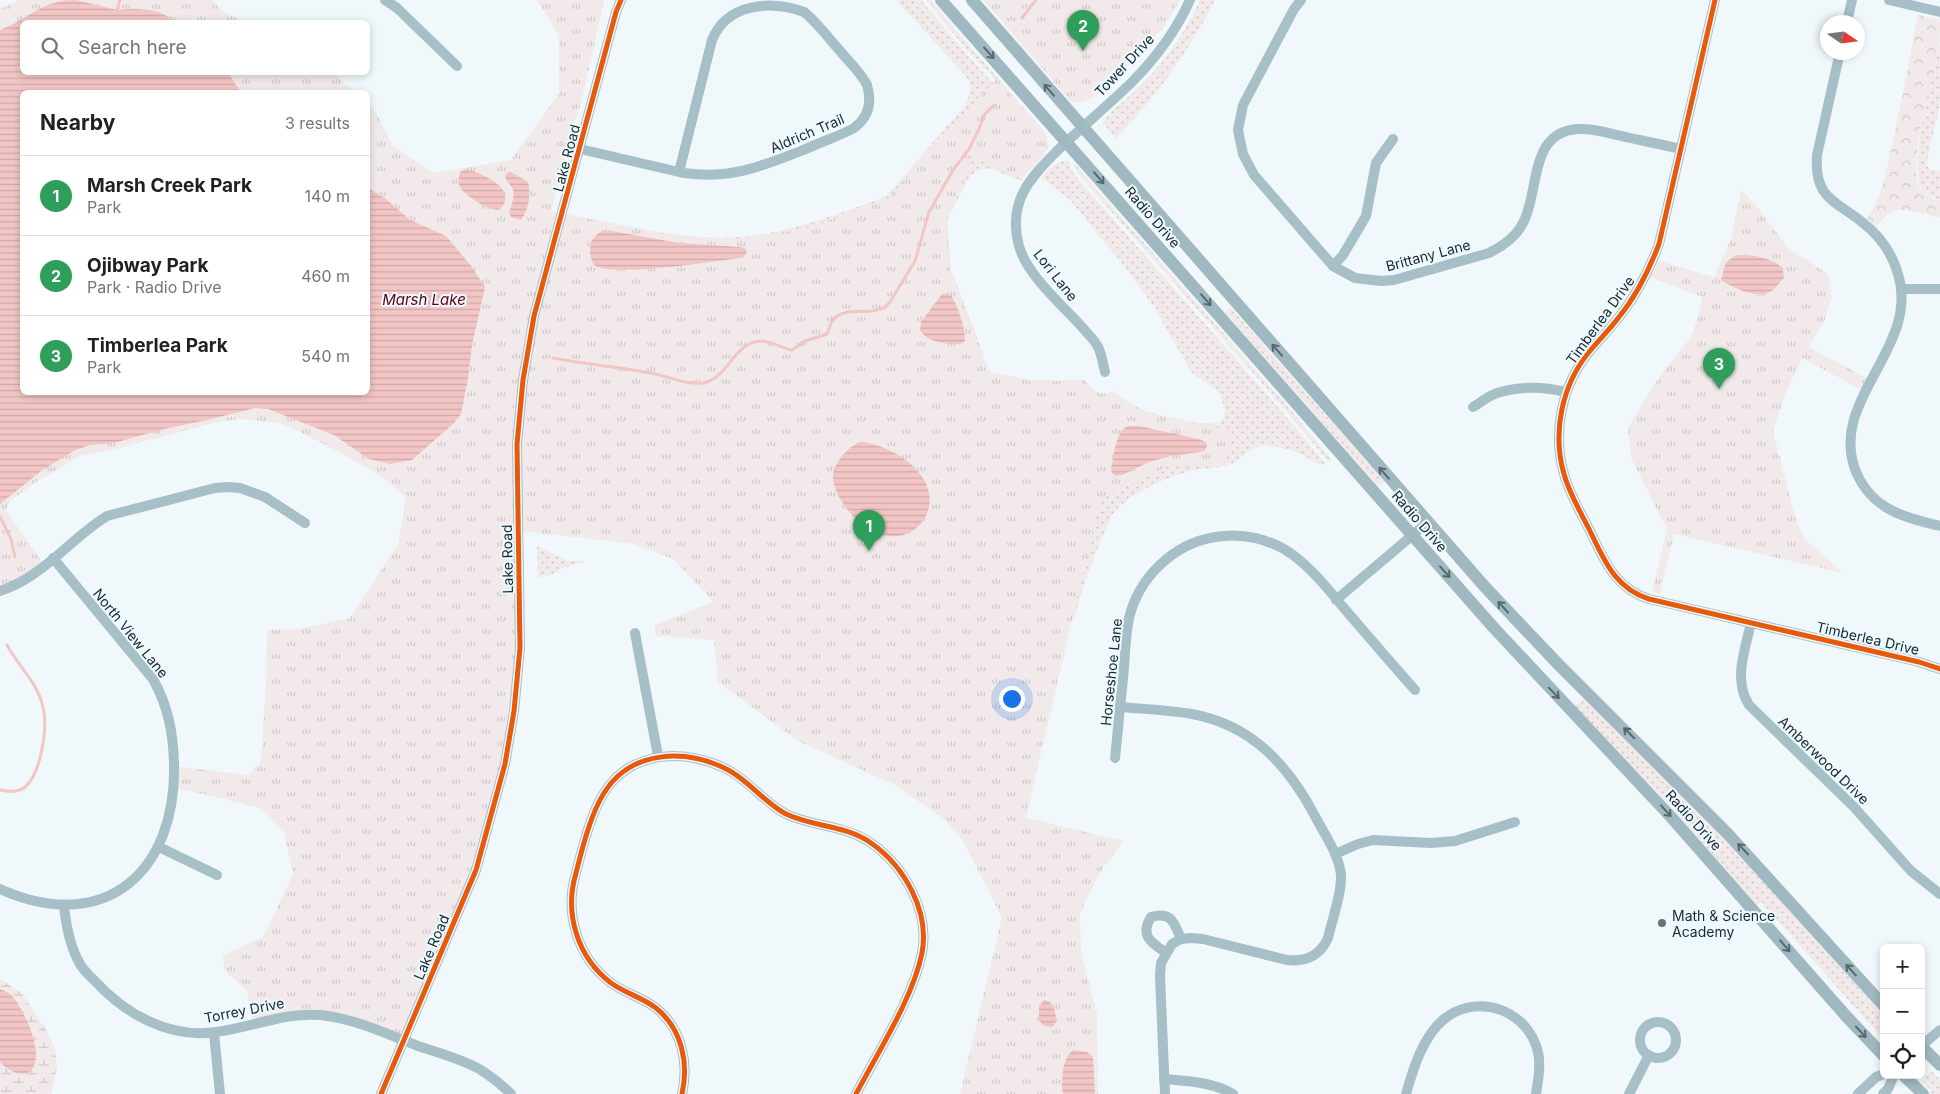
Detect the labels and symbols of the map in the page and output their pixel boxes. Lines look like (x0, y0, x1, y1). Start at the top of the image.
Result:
pin: 2 (1067, 10, 1099, 51)
north arrow (1820, 15, 1865, 60)
street label: Tower Drive (1091, 30, 1157, 100)
one-way arrow (983, 46, 995, 59)
one-way arrow (1044, 84, 1055, 97)
street label: Aldrich Trail (767, 110, 847, 156)
street label: Lake Road (549, 122, 583, 194)
one-way arrow (1093, 171, 1105, 184)
street label: Radio Drive (1122, 183, 1184, 251)
street label: Brittany Lane (1384, 236, 1472, 274)
street label: Lori Lane (1030, 246, 1082, 304)
street label: Timberlea Drive (1562, 272, 1638, 368)
water label: Marsh Lake (382, 290, 466, 309)
one-way arrow (1200, 293, 1212, 306)
one-way arrow (1271, 344, 1283, 357)
pin: 3 (1703, 348, 1735, 389)
one-way arrow (1379, 466, 1390, 479)
street label: Radio Drive (1389, 487, 1451, 555)
pin: 1 (853, 510, 885, 551)
street label: Lake Road (498, 524, 516, 594)
one-way arrow (1439, 566, 1451, 579)
street label: North View Lane (90, 585, 172, 681)
one-way arrow (1497, 600, 1509, 613)
street label: Horseshoe Lane (1097, 617, 1125, 727)
street label: Timberlea Drive (1815, 618, 1921, 658)
your location (999, 686, 1025, 712)
one-way arrow (1548, 686, 1560, 699)
street label: Amberwood Drive (1775, 712, 1873, 808)
one-way arrow (1622, 727, 1635, 739)
street label: Radio Drive (1662, 786, 1726, 854)
one-way arrow (1660, 804, 1672, 817)
one-way arrow (1737, 843, 1748, 856)
place label: Math & Science Academy (1672, 907, 1775, 940)
street label: Lake Road (410, 912, 452, 982)
marker: Math & Science Academy (1656, 917, 1668, 929)
one-way arrow (1779, 939, 1790, 952)
one-way arrow (1846, 964, 1857, 977)
street label: Torrey Drive (202, 994, 286, 1026)
one-way arrow (1855, 1025, 1867, 1038)

